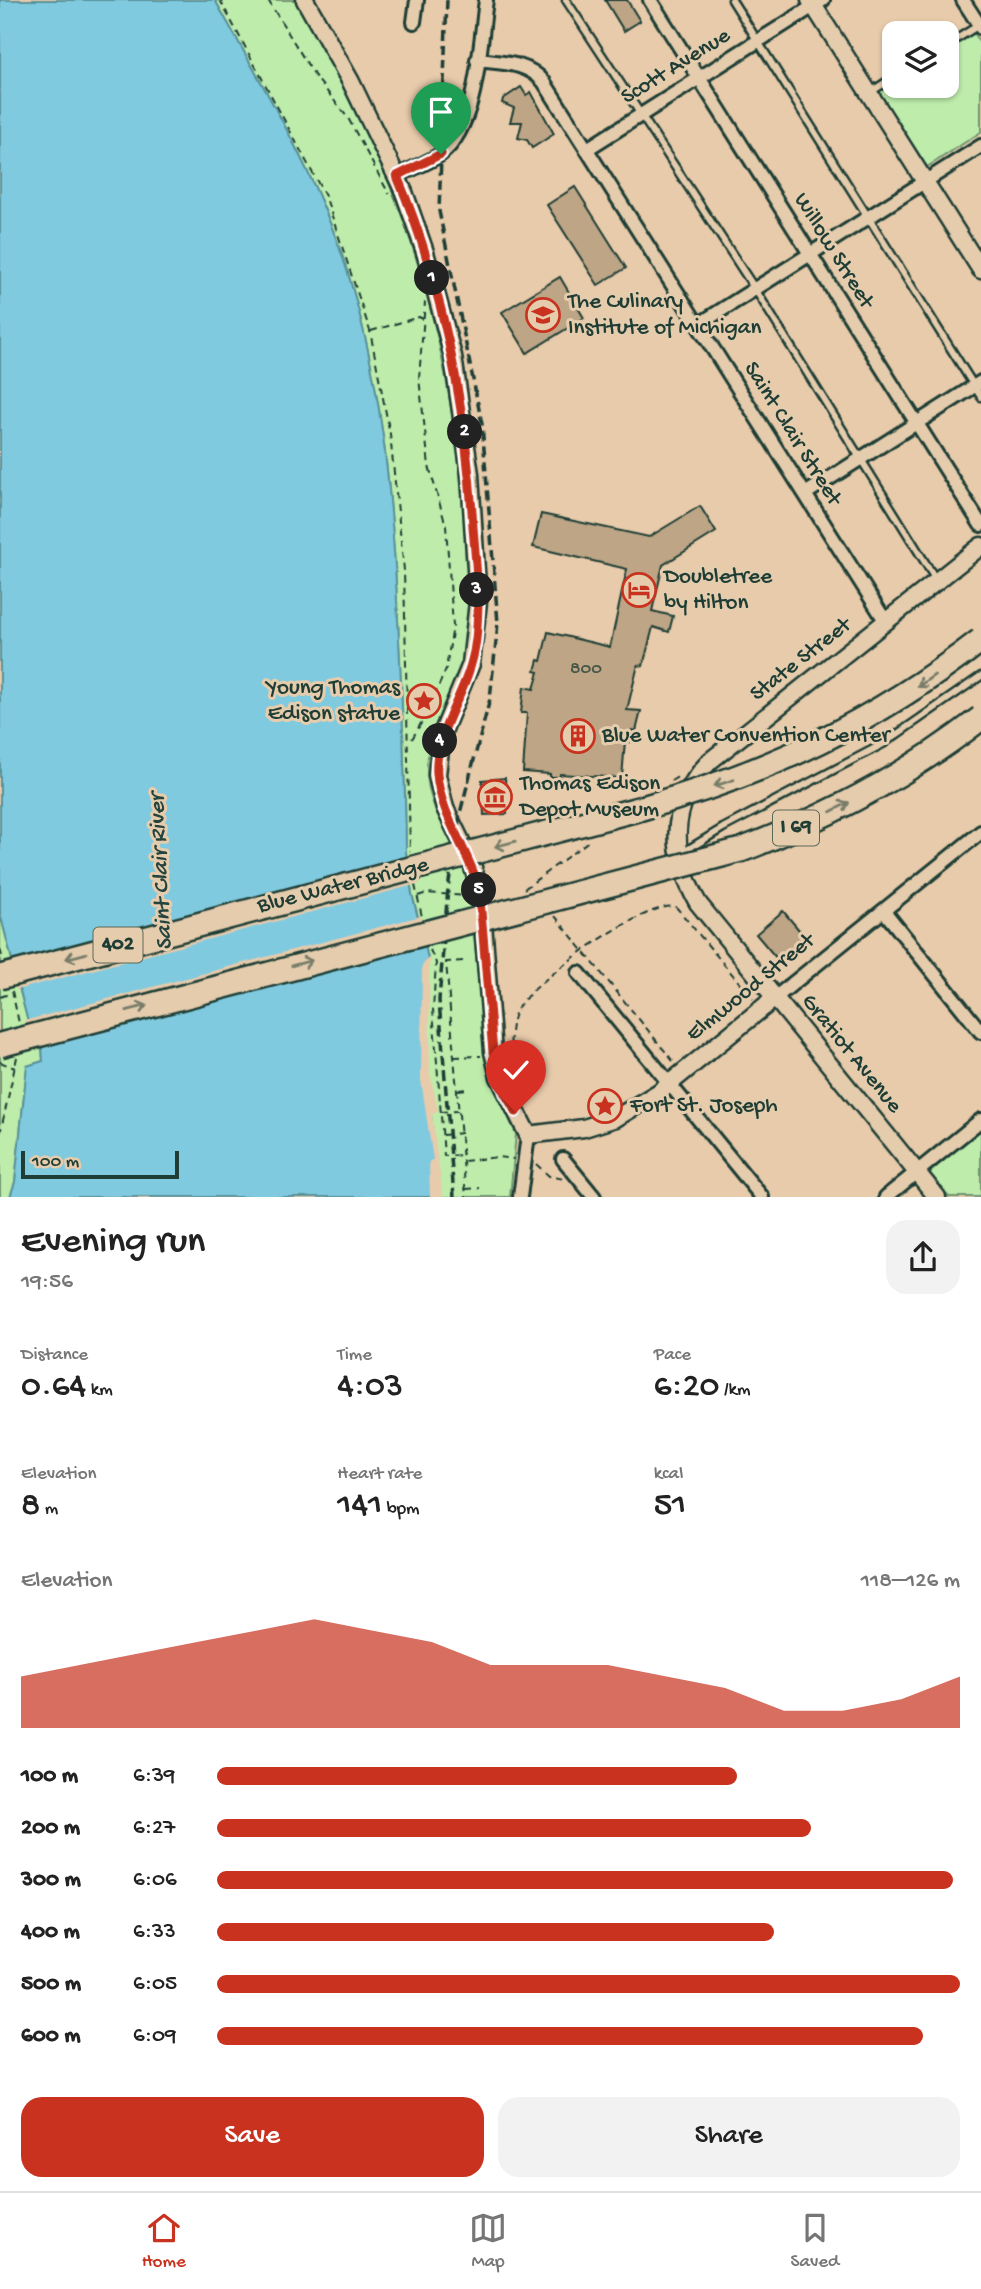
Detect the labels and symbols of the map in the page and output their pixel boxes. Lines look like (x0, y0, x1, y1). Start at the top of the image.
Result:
street label: Scott Avenue (616, 22, 737, 111)
pin (411, 82, 471, 154)
street label: Willow Street (787, 188, 880, 315)
pin: 1 (414, 260, 450, 296)
place label: The Culinary Institute of Michigan (566, 289, 762, 342)
school or university icon: The Culinary Institute of Michigan (524, 296, 562, 334)
street label: Saint Clair Street (737, 357, 848, 512)
pin: 2 (448, 414, 482, 450)
place label: Doubletree by Hilton (662, 564, 773, 617)
hotel icon: Doubletree by Hilton (620, 571, 658, 609)
pin: 3 (460, 572, 494, 608)
street label: State Street (745, 611, 858, 708)
house number: 800 (570, 658, 602, 681)
one-way arrow (917, 674, 936, 688)
place label: Young Thomas Edison statue (264, 675, 401, 728)
place icon: Young Thomas Edison statue (405, 682, 443, 720)
building icon: Blue Water Convention Center (559, 717, 597, 755)
place label: Blue Water Convention Center (601, 723, 892, 750)
pin: 4 (422, 724, 458, 758)
place label: Thomas Edison Depot Museum (518, 771, 660, 824)
museum icon: Thomas Edison Depot Museum (476, 778, 514, 816)
one-way arrow (714, 778, 736, 790)
water label: Saint Clair River (143, 788, 181, 951)
one-way arrow (829, 800, 850, 814)
road number: I 69 (773, 810, 819, 846)
one-way arrow (494, 838, 517, 851)
street label: Blue Water Bridge (254, 851, 432, 921)
pin: 5 (462, 872, 496, 908)
street label: Elmwood Street (681, 927, 822, 1048)
road number: 402 (94, 928, 142, 962)
one-way arrow (65, 951, 87, 964)
one-way arrow (290, 956, 313, 969)
street label: Gratiot Avenue (795, 989, 908, 1120)
one-way arrow (126, 1000, 148, 1013)
pin (486, 1040, 546, 1112)
place icon: Fort St. Joseph (586, 1087, 624, 1125)
place label: Fort St. Joseph (629, 1093, 778, 1120)
scale bar (21, 1148, 178, 1180)

